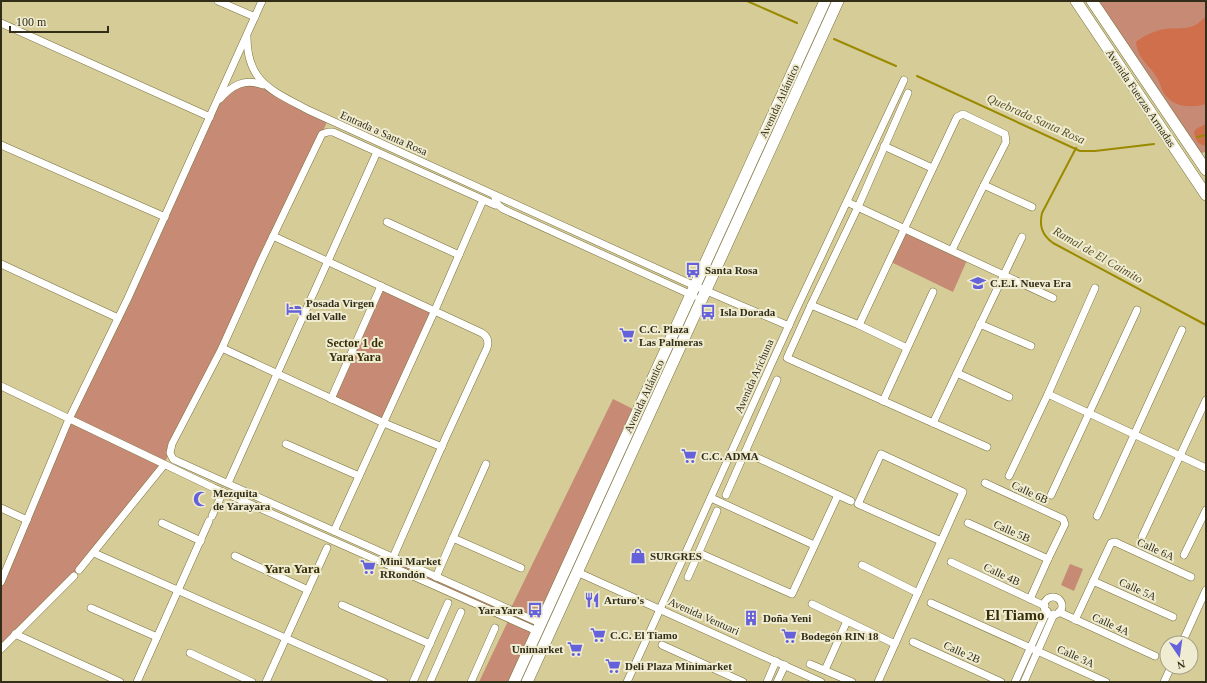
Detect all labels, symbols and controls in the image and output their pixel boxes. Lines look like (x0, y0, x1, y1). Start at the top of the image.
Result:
scale bar (10, 8, 108, 34)
text: 100 m (16, 15, 47, 29)
street label: Avenida Fuerzas Armadas (1104, 47, 1178, 149)
street label: Avenida Atlántico (757, 62, 801, 140)
water label: Quebrada Santa Rosa (985, 91, 1087, 147)
street label: Entrada a Santa Rosa (339, 108, 429, 158)
water label: Ramal de El Caimito (1050, 223, 1145, 286)
bus stop icon: Santa Rosa (684, 261, 702, 279)
place label: Santa Rosa (705, 264, 758, 276)
school or university icon: C.E.I. Nueva Era (969, 274, 987, 292)
place label: C.E.I. Nueva Era (990, 277, 1071, 289)
place label: Posada Virgen del Valle (306, 297, 374, 322)
hotel icon: Posada Virgen del Valle (285, 300, 303, 318)
bus stop icon: Isla Dorada (699, 303, 717, 321)
place label: Isla Dorada (720, 306, 776, 318)
place label: C.C. Plaza Las Palmeras (639, 323, 704, 348)
supermarket icon: C.C. Plaza Las Palmeras (618, 326, 636, 344)
district label: Sector 1 de Yara Yara (327, 336, 384, 364)
street label: Avenida Arichuna (732, 337, 776, 415)
street label: Avenida Atlántico (622, 357, 666, 435)
supermarket icon: C.C. ADMA (680, 447, 698, 465)
place label: C.C. ADMA (701, 450, 759, 462)
street label: Calle 6B (1010, 478, 1050, 506)
place label: Mezquita de Yarayara (213, 487, 271, 512)
mosque icon: Mezquita de Yarayara (192, 490, 210, 508)
street label: Calle 5B (992, 518, 1032, 544)
street label: Calle 6A (1136, 536, 1176, 563)
shop icon: SURGRES (629, 547, 647, 565)
place label: SURGRES (650, 550, 702, 562)
place label: Mini Market RRondón (380, 555, 441, 580)
supermarket icon: Mini Market RRondón (359, 558, 377, 576)
street label: Calle 4B (982, 560, 1022, 588)
district label: Yara Yara (264, 561, 321, 576)
street label: Calle 5A (1118, 576, 1158, 603)
restaurant icon: Arturo's (583, 591, 601, 609)
place label: Arturo's (604, 594, 645, 606)
street label: Avenida Ventuari (667, 595, 741, 637)
bus stop icon: YaraYara (526, 601, 544, 619)
place label: YaraYara (478, 604, 523, 616)
district label: El Tiamo (985, 607, 1045, 623)
building icon: Doña Yeni (742, 609, 760, 627)
street label: Calle 4A (1091, 611, 1131, 638)
place label: Doña Yeni (763, 612, 811, 624)
supermarket icon: C.C. El Tiamo (589, 626, 607, 644)
supermarket icon: Bodegón RIN 18 (780, 627, 798, 645)
place label: C.C. El Tiamo (610, 629, 678, 641)
place label: Bodegón RIN 18 (801, 630, 879, 642)
north arrow (1159, 635, 1199, 675)
street label: Calle 2B (942, 639, 982, 665)
supermarket icon: Unimarket (566, 640, 584, 658)
place label: Unimarket (512, 643, 563, 655)
street label: Calle 3A (1056, 643, 1096, 670)
supermarket icon: Deli Plaza Minimarket (604, 657, 622, 675)
text: N (1176, 658, 1186, 671)
place label: Deli Plaza Minimarket (625, 660, 732, 672)

